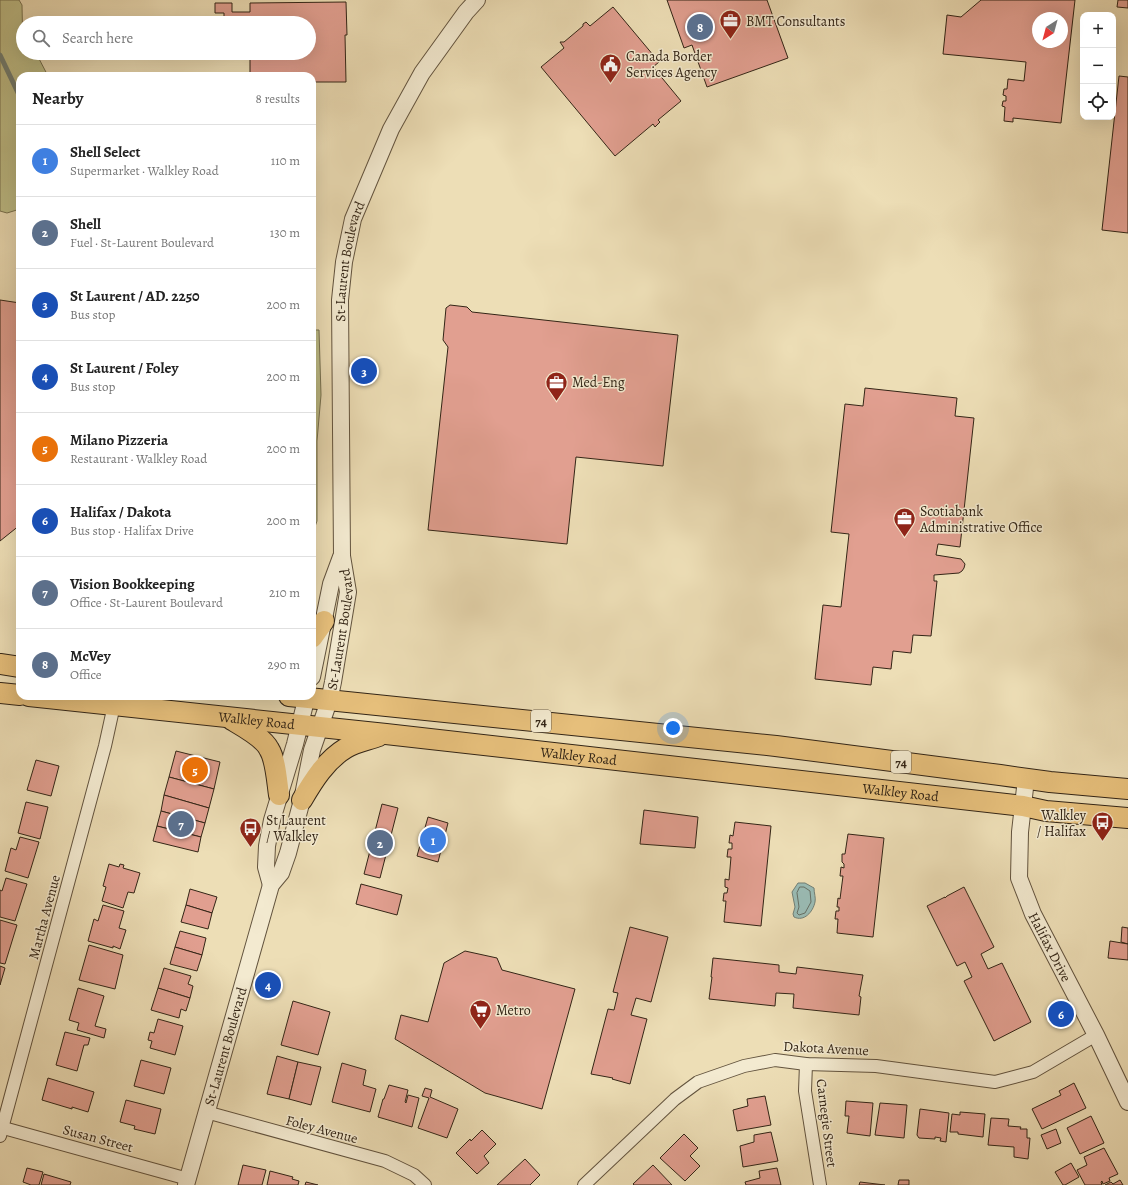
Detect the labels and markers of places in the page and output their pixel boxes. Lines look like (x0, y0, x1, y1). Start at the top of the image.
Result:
office icon: BMT Consultants (718, 8, 744, 41)
pin: 8 (687, 12, 713, 42)
place label: BMT Consultants (746, 12, 845, 31)
place label: Canada Border Services Agency (626, 47, 718, 82)
public building icon: Canada Border Services Agency (598, 51, 624, 84)
pin: 3 (351, 356, 377, 386)
office icon: Med-Eng (543, 369, 569, 402)
place label: Med-Eng (572, 373, 625, 392)
place label: Scotiabank Administrative Office (919, 502, 1042, 537)
office icon: Scotiabank Administrative Office (891, 506, 917, 539)
pin: 5 (182, 755, 208, 785)
place label: Walkley / Halifax (1037, 806, 1087, 841)
pin: 7 (168, 809, 194, 839)
bus stop icon: Walkley / Halifax (1089, 810, 1115, 843)
place label: St Laurent / Walkley (266, 811, 326, 846)
bus stop icon: St Laurent / Walkley (238, 815, 264, 848)
pin: 1 (420, 825, 446, 855)
pin: 2 (367, 828, 393, 858)
pin: 4 (255, 970, 281, 1000)
supermarket icon: Metro (467, 997, 493, 1030)
pin: 6 (1048, 999, 1074, 1029)
place label: Metro (496, 1001, 531, 1020)

